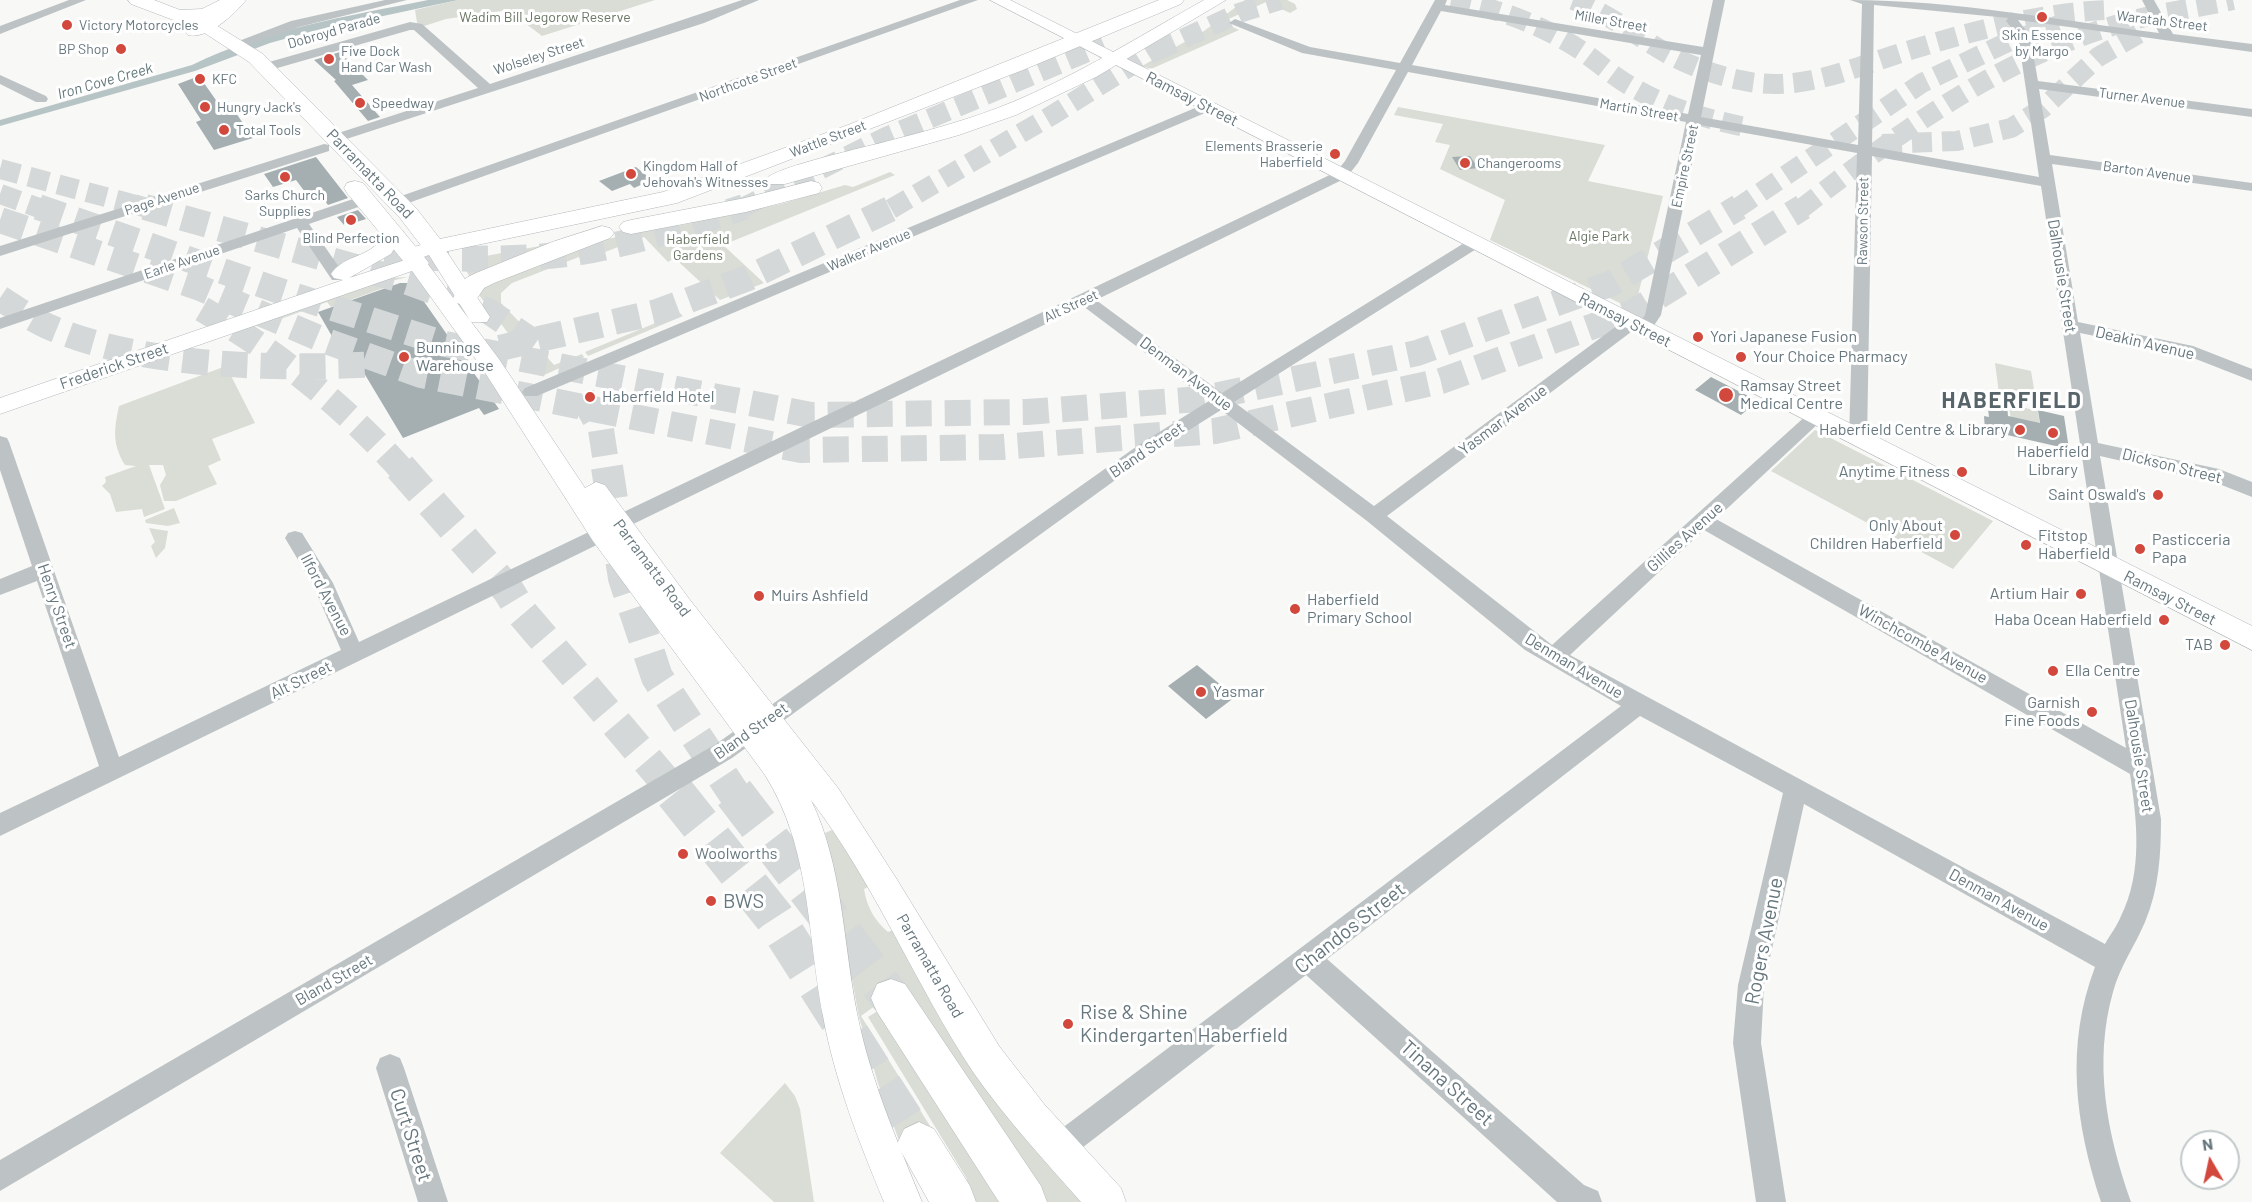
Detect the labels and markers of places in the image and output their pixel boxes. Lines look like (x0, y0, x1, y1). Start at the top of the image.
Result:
marker: Skin Essence by Margo (2035, 10, 2049, 24)
place label: Victory Motorcycles (79, 17, 198, 33)
marker: Victory Motorcycles (60, 18, 74, 32)
place label: Skin Essence by Margo (2002, 27, 2082, 60)
place label: BP Shop (58, 41, 109, 57)
marker: BP Shop (114, 42, 128, 56)
place label: Five Dock Hand Car Wash (341, 43, 432, 76)
marker: Five Dock Hand Car Wash (322, 52, 336, 66)
place label: KFC (212, 71, 237, 87)
marker: KFC (193, 72, 207, 86)
place label: Speedway (372, 95, 434, 111)
marker: Speedway (353, 96, 367, 110)
place label: Hungry Jack's (217, 99, 301, 115)
marker: Hungry Jack's (198, 100, 212, 114)
place label: Total Tools (236, 122, 301, 138)
marker: Total Tools (217, 123, 231, 137)
place label: Elements Brasserie Haberfield (1205, 138, 1323, 170)
marker: Elements Brasserie Haberfield (1328, 147, 1342, 161)
place label: Changerooms (1477, 155, 1561, 171)
marker: Changerooms (1458, 156, 1472, 170)
place label: Kingdom Hall of Jehovah's Witnesses (643, 158, 768, 190)
marker: Kingdom Hall of Jehovah's Witnesses (624, 167, 638, 181)
marker: Sarks Church Supplies (278, 170, 292, 184)
place label: Sarks Church Supplies (245, 187, 325, 220)
marker: Blind Perfection (344, 213, 358, 227)
place label: Blind Perfection (302, 230, 400, 246)
place label: Yori Japanese Fusion (1710, 327, 1857, 347)
marker: Yori Japanese Fusion (1691, 330, 1705, 344)
place label: Bunnings Warehouse (416, 338, 494, 376)
place label: Your Choice Pharmacy (1753, 347, 1908, 367)
marker: Bunnings Warehouse (397, 350, 411, 364)
marker: Your Choice Pharmacy (1734, 350, 1748, 364)
place label: Ramsay Street Medical Centre (1740, 376, 1843, 414)
marker: Ramsay Street Medical Centre (1717, 386, 1735, 404)
place label: Haberfield Hotel (602, 387, 714, 407)
marker: Haberfield Hotel (583, 390, 597, 404)
place label: Haberfield Centre & Library (1819, 420, 2008, 440)
marker: Haberfield Centre & Library (2013, 423, 2027, 437)
marker: Haberfield Library (2046, 426, 2060, 440)
place label: Haberfield Library (2017, 442, 2089, 480)
place label: Anytime Fitness (1839, 462, 1950, 482)
marker: Anytime Fitness (1955, 465, 1969, 479)
place label: Saint Oswald's (2048, 485, 2146, 505)
marker: Saint Oswald's (2151, 488, 2165, 502)
place label: Only About Children Haberfield (1810, 516, 1943, 554)
place label: Fitstop Haberfield (2038, 526, 2110, 564)
marker: Only About Children Haberfield (1948, 528, 1962, 542)
place label: Pasticceria Papa (2152, 530, 2230, 568)
marker: Fitstop Haberfield (2019, 538, 2033, 552)
marker: Pasticceria Papa (2133, 542, 2147, 556)
place label: Artium Hair (1990, 584, 2069, 604)
place label: Muirs Ashfield (771, 586, 869, 606)
marker: Artium Hair (2074, 587, 2088, 601)
marker: Muirs Ashfield (752, 589, 766, 603)
place label: Haberfield Primary School (1307, 590, 1412, 628)
marker: Haberfield Primary School (1288, 602, 1302, 616)
place label: Haba Ocean Haberfield (1994, 610, 2152, 630)
marker: Haba Ocean Haberfield (2157, 613, 2171, 627)
place label: TAB (2185, 635, 2213, 655)
marker: TAB (2218, 638, 2232, 652)
place label: Ella Centre (2065, 661, 2140, 681)
marker: Ella Centre (2046, 664, 2060, 678)
place label: Yasmar (1213, 682, 1264, 702)
marker: Yasmar (1194, 685, 1208, 699)
place label: Garnish Fine Foods (2004, 693, 2080, 731)
marker: Garnish Fine Foods (2085, 705, 2099, 719)
place label: Woolworths (695, 844, 778, 864)
marker: Woolworths (676, 847, 690, 861)
place label: BWS (723, 889, 764, 913)
marker: BWS (704, 894, 718, 908)
place label: Rise & Shine Kindergarten Haberfield (1080, 1000, 1288, 1047)
marker: Rise & Shine Kindergarten Haberfield (1061, 1017, 1075, 1031)

